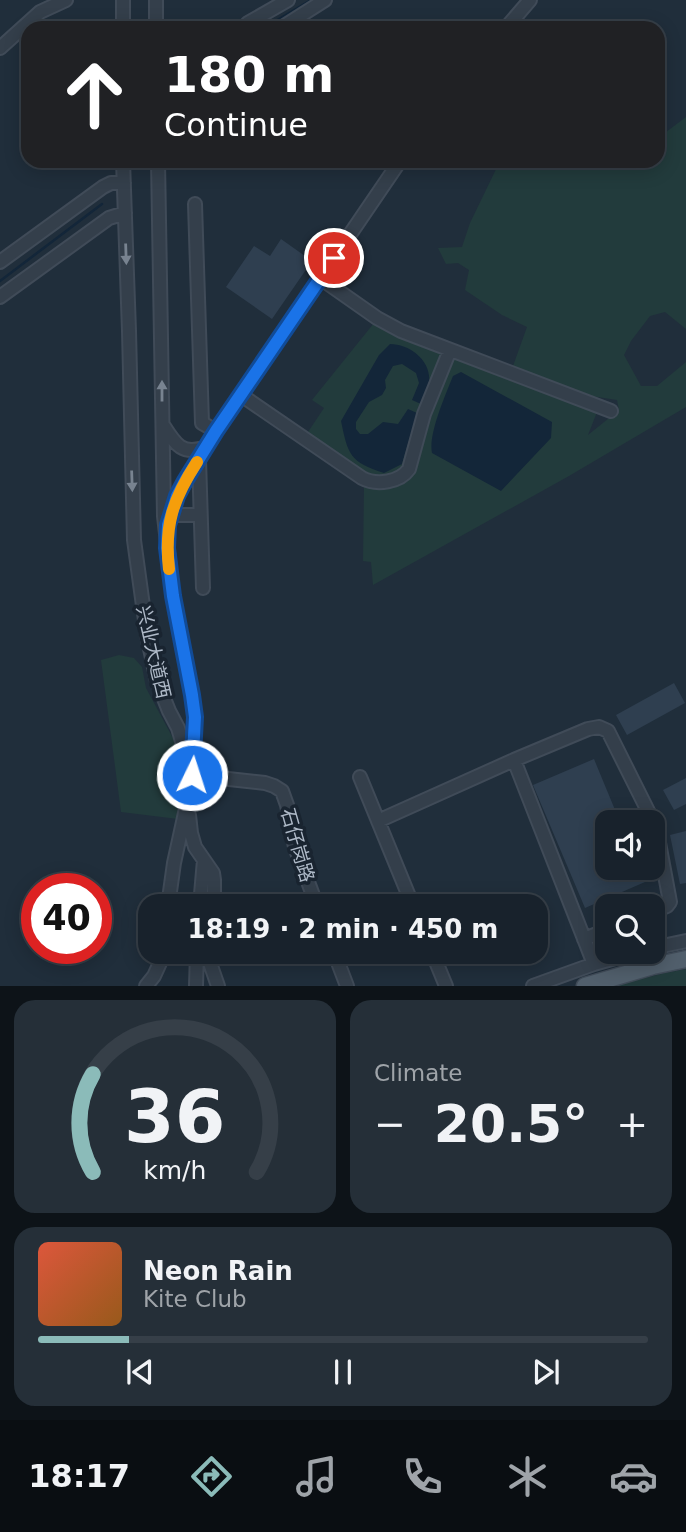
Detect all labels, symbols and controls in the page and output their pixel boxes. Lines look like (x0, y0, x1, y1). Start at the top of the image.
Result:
text: 180 m (164, 47, 334, 104)
icon: ahead (49, 49, 140, 140)
text: Continue (164, 106, 308, 144)
pin (304, 228, 364, 288)
icon: arrive (315, 239, 353, 277)
one-way arrow (121, 243, 132, 265)
one-way arrow (156, 380, 168, 402)
one-way arrow (126, 470, 137, 492)
street label: 兴业大道西 (133, 603, 175, 701)
position arrow (155, 738, 229, 812)
street label: 石仔岗路 (277, 805, 319, 885)
map controls (595, 810, 665, 964)
button: sound (595, 810, 665, 880)
speed limit sign: 40 (21, 873, 112, 964)
button: search (595, 894, 665, 964)
text: 18:19 · 2 min · 450 m (188, 914, 498, 944)
text: Climate (374, 1060, 463, 1086)
text: 36 (124, 1075, 226, 1160)
text: 20.5° (434, 1094, 588, 1154)
text: − (374, 1102, 406, 1146)
text: + (616, 1102, 648, 1146)
text: km/h (143, 1156, 207, 1185)
text: Neon Rain (143, 1256, 293, 1286)
text: Kite Club (143, 1286, 247, 1312)
icon: previous (121, 1353, 159, 1391)
icon: pause (324, 1353, 362, 1391)
icon: next (527, 1353, 565, 1391)
icon: directions (187, 1452, 236, 1501)
icon: music (292, 1452, 341, 1501)
icon: phone (398, 1452, 447, 1501)
icon: climate (503, 1452, 552, 1501)
icon: car (609, 1452, 658, 1501)
text: 18:17 (28, 1457, 130, 1495)

